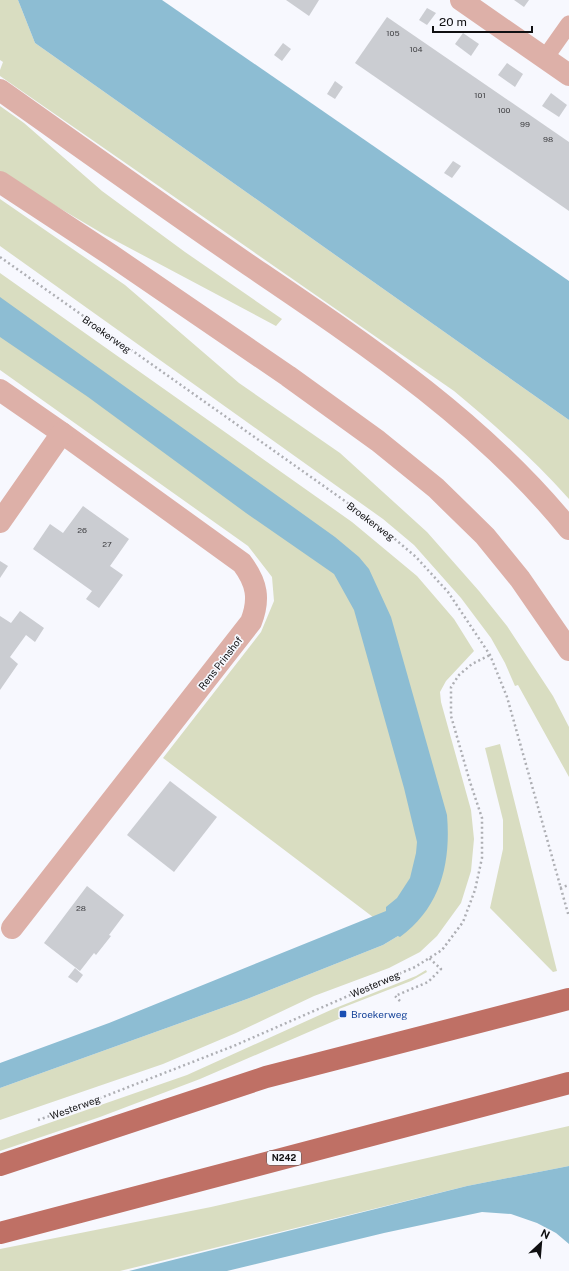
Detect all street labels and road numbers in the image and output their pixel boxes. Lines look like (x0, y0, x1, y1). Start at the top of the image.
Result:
street label: Broekerweg (80, 313, 134, 355)
street label: Broekerweg (345, 499, 397, 543)
street label: Rens Prinshof (196, 634, 245, 692)
street label: Westerweg (348, 968, 402, 1000)
street label: Westerweg (48, 1092, 102, 1122)
road number: N242 (267, 1151, 301, 1165)

